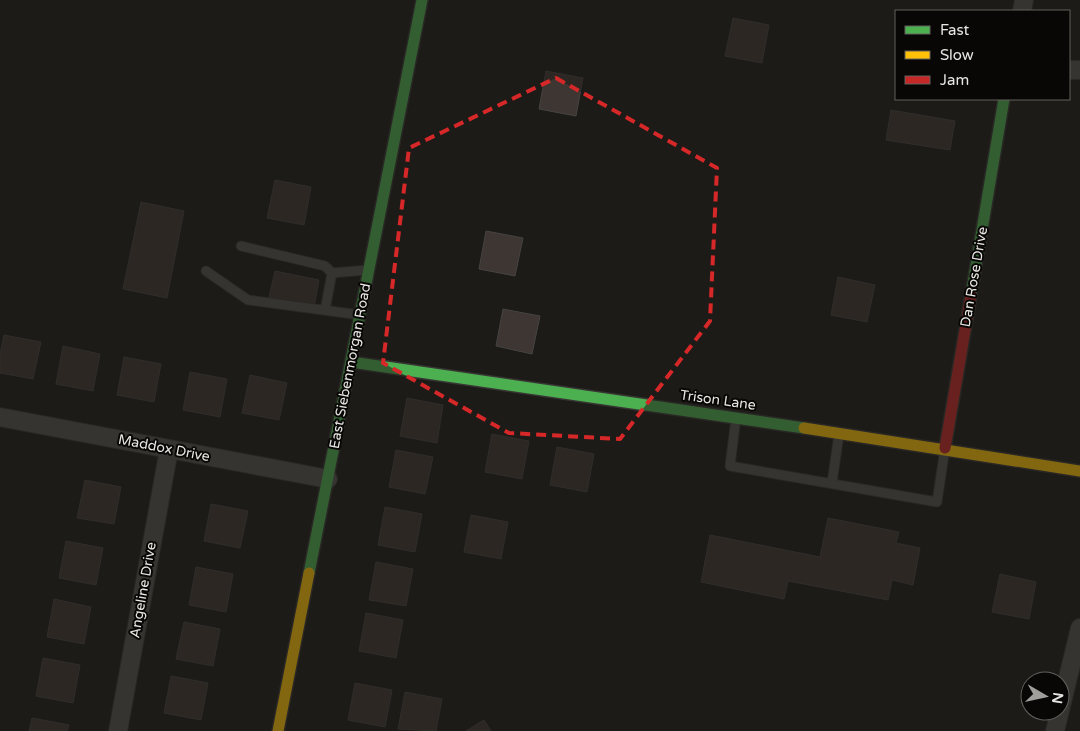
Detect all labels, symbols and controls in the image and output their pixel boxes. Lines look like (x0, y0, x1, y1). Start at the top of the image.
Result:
legend (895, 10, 1070, 100)
text: Fast (940, 21, 970, 39)
text: Slow (940, 46, 974, 64)
text: Jam (940, 71, 969, 89)
street label: Dan Rose Drive (957, 225, 991, 329)
street label: East Siebenmorgan Road (326, 282, 374, 450)
street label: Trison Lane (679, 386, 757, 414)
street label: Maddox Drive (117, 431, 211, 465)
street label: Angeline Drive (126, 541, 160, 639)
north arrow (1020, 671, 1070, 721)
text: N (1048, 691, 1067, 705)

